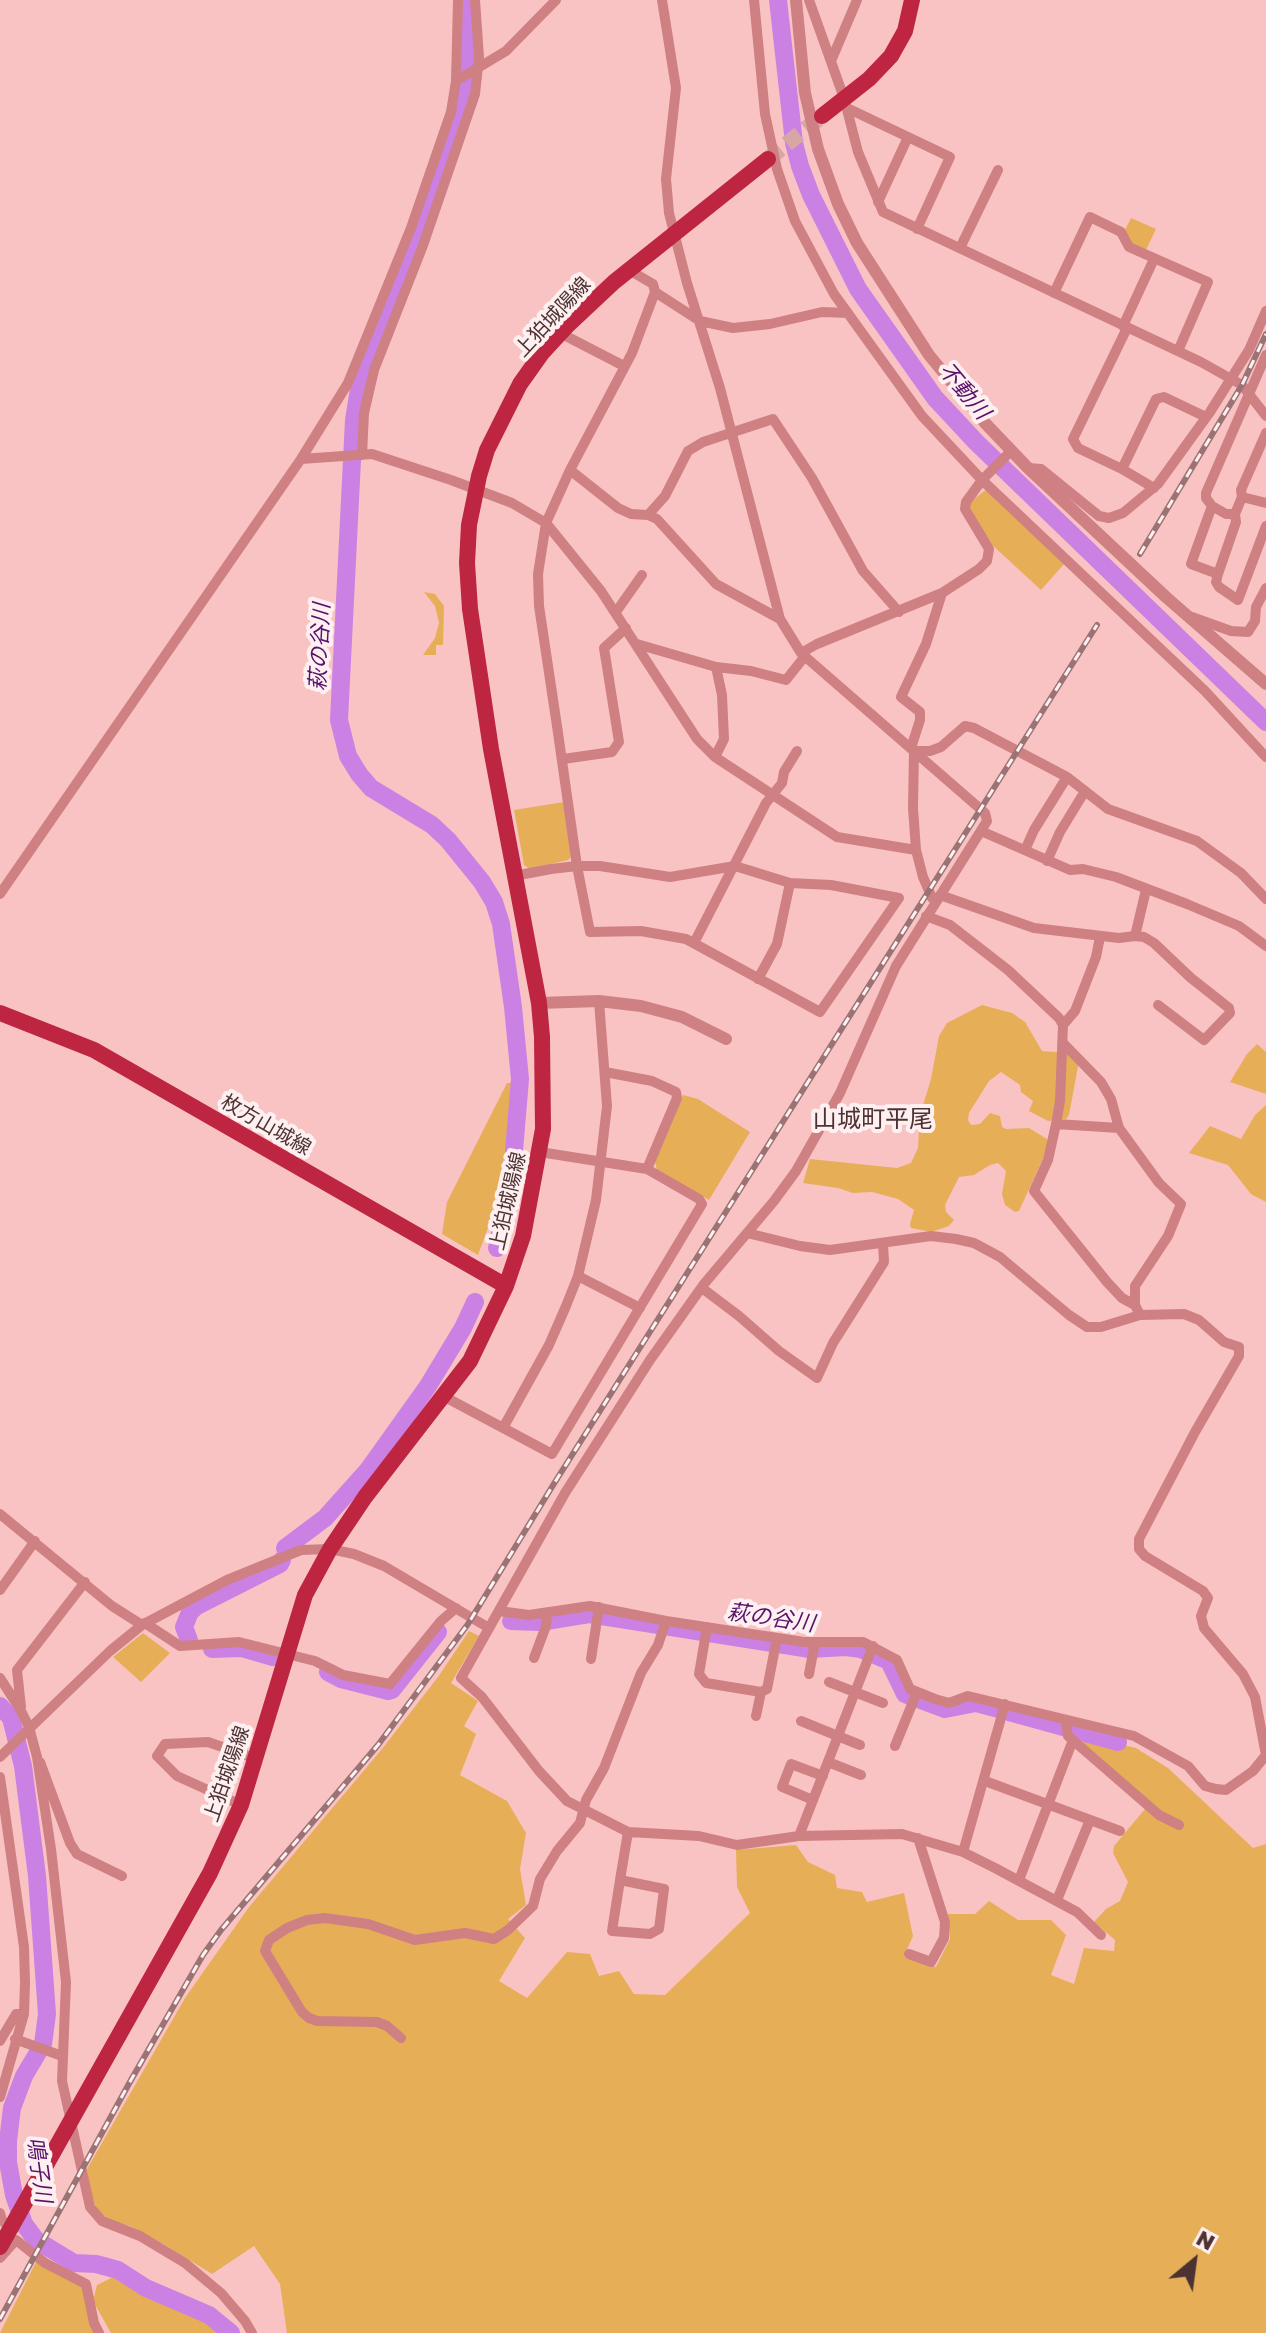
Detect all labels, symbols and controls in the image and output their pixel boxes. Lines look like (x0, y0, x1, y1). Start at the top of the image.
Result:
street label: 上狛城陽線 (510, 272, 596, 362)
water label: 不動川 (933, 357, 995, 425)
water label: 萩の谷川 (305, 602, 335, 692)
street label: 枚方山城線 (217, 1090, 315, 1160)
district label: 山城町平尾 (813, 1105, 933, 1133)
street label: 上狛城陽線 (485, 1150, 531, 1252)
water label: 萩の谷川 (726, 1599, 816, 1637)
street label: 上狛城陽線 (199, 1723, 255, 1825)
water label: 鳴子川 (21, 2135, 57, 2205)
north arrow (1154, 2221, 1234, 2301)
text: N (1192, 2224, 1220, 2255)

